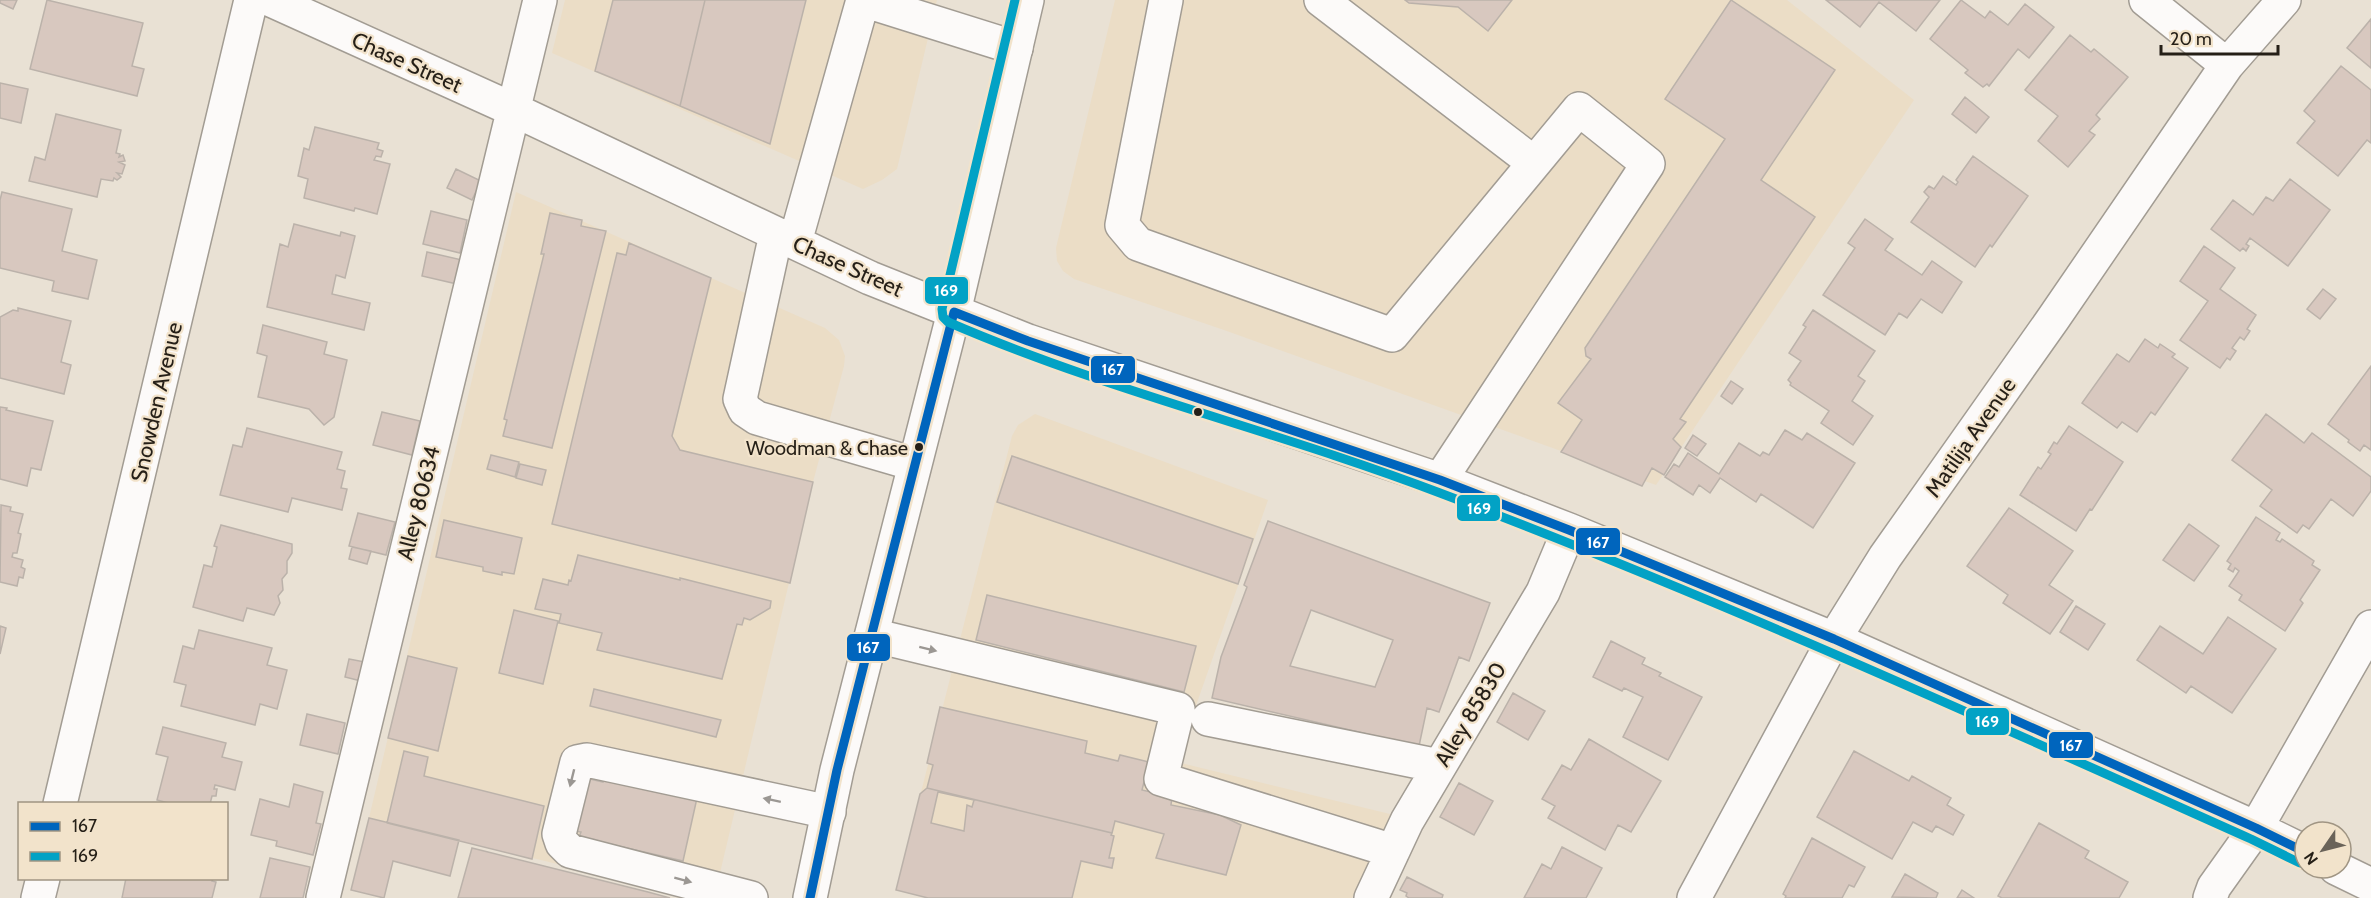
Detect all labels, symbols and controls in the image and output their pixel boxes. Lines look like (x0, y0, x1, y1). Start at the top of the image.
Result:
scale bar (2161, 18, 2278, 56)
street label: Chase Street (347, 26, 467, 99)
text: 20 m (2170, 28, 2212, 50)
street label: Chase Street (788, 230, 908, 303)
line badge: 169 (924, 276, 969, 305)
text: 169 (934, 281, 958, 300)
street label: Snowden Avenue (125, 320, 188, 485)
line badge: 167 (1090, 355, 1136, 384)
text: 167 (1101, 360, 1125, 379)
street label: Matilija Avenue (1919, 372, 2022, 502)
unlabelled marker (1192, 406, 1204, 418)
place label: Woodman & Chase (746, 436, 908, 460)
marker: Woodman & Chase (913, 441, 925, 453)
street label: Alley 80634 (391, 443, 446, 563)
line badge: 169 (1456, 494, 1501, 522)
text: 169 (1467, 499, 1491, 518)
line badge: 167 (1575, 527, 1621, 556)
text: 167 (1586, 533, 1610, 552)
line badge: 167 (846, 633, 891, 662)
text: 167 (856, 638, 880, 657)
one-way arrow (919, 645, 938, 655)
street label: Alley 85830 (1429, 657, 1512, 771)
line badge: 169 (1965, 707, 2010, 736)
text: 169 (1975, 712, 1999, 731)
line badge: 167 (2048, 731, 2094, 759)
text: 167 (2059, 736, 2083, 755)
one-way arrow (567, 769, 577, 787)
one-way arrow (763, 794, 781, 804)
legend (18, 802, 228, 880)
text: 167 (72, 815, 97, 837)
north arrow (2293, 820, 2353, 880)
text: 169 (72, 845, 98, 867)
text: N (2300, 848, 2322, 868)
one-way arrow (674, 876, 692, 886)

